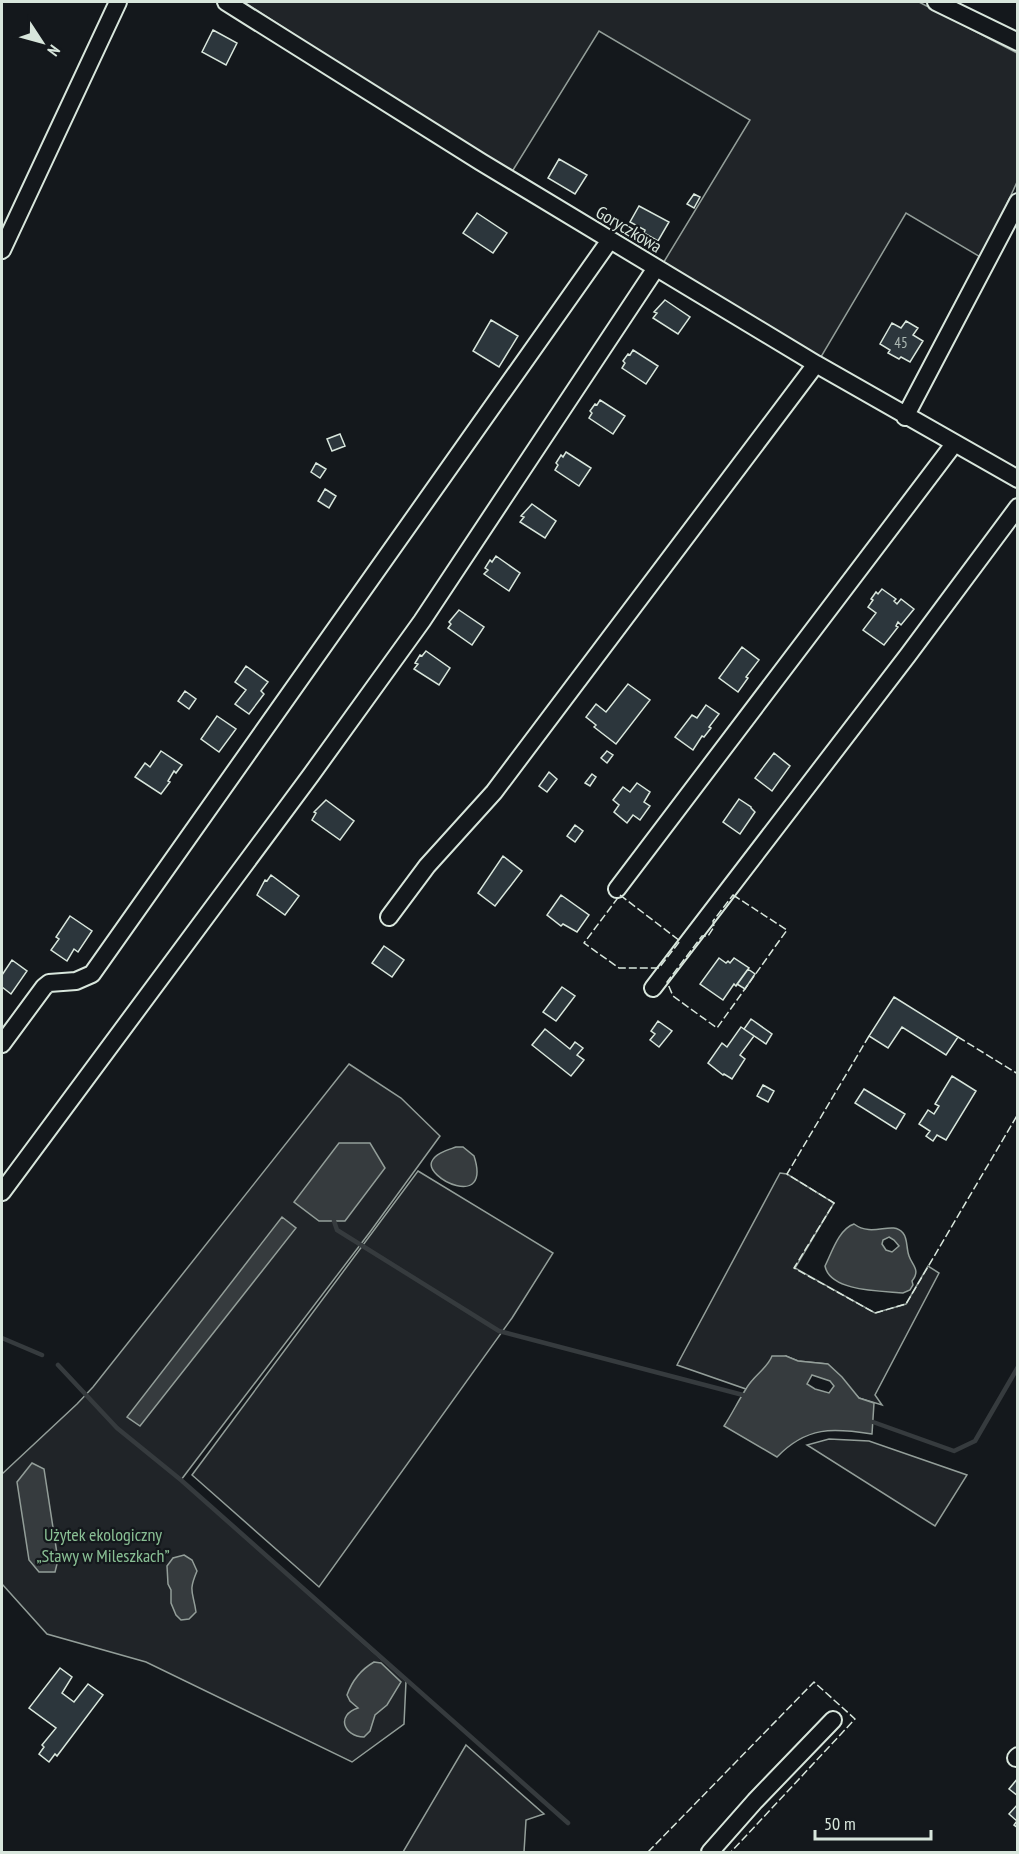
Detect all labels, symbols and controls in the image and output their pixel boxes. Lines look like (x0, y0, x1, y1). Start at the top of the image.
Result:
north arrow (12, 12, 72, 72)
text: N (44, 41, 65, 60)
street label: Goryczkowa (592, 200, 666, 258)
house number: 45 (894, 333, 908, 352)
park label: Użytek ekologiczny „Stawy w Mileszkach” (36, 1523, 170, 1567)
scale bar (815, 1803, 930, 1841)
text: 50 m (824, 1812, 856, 1835)

